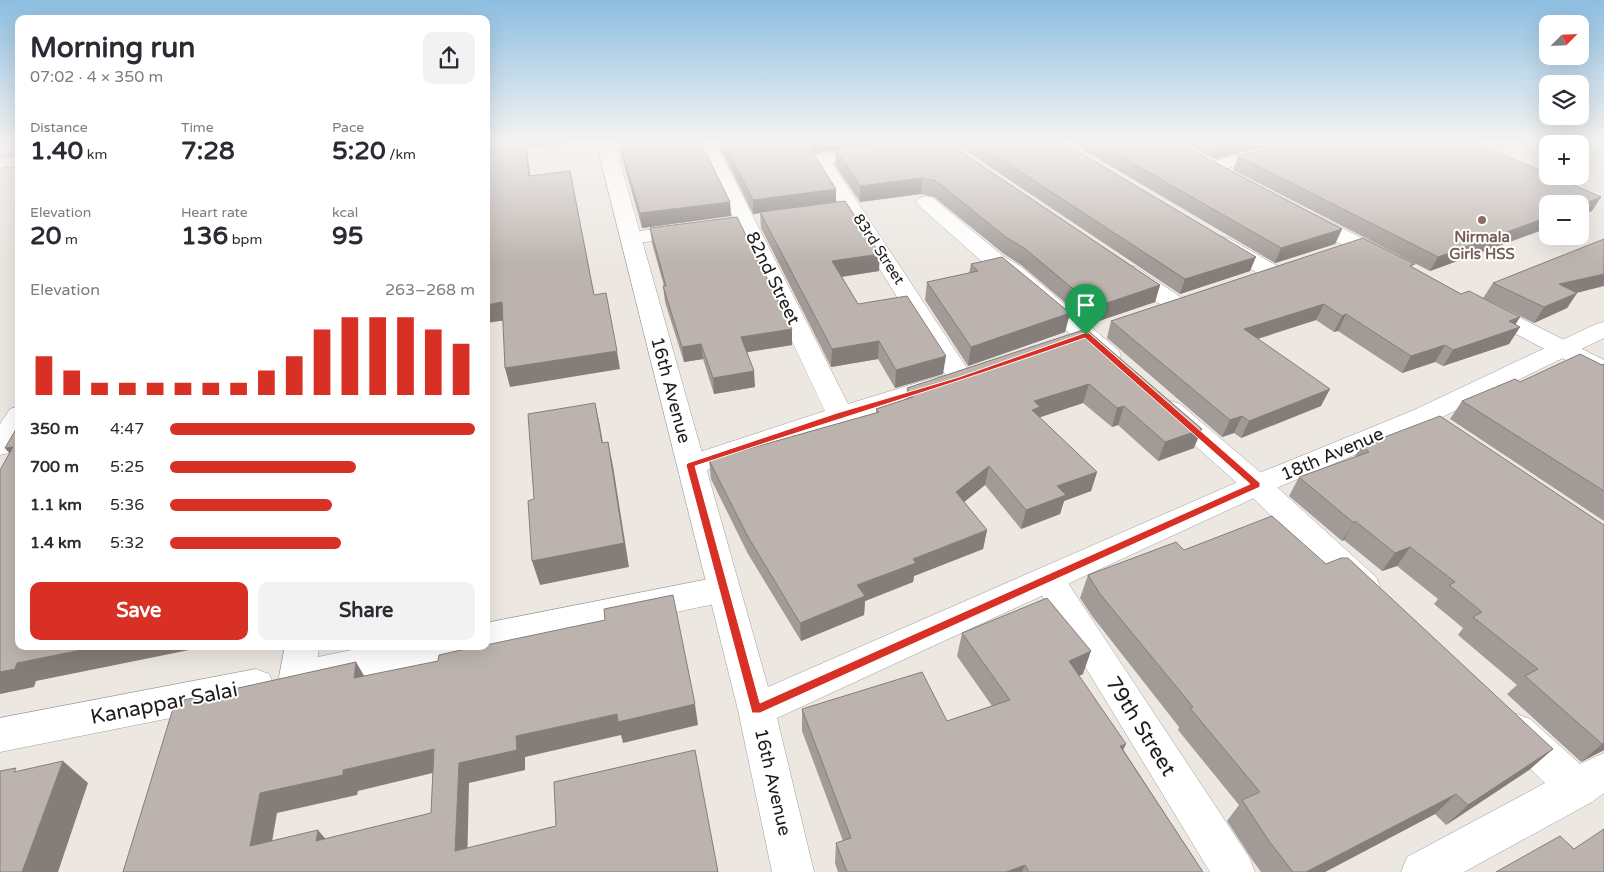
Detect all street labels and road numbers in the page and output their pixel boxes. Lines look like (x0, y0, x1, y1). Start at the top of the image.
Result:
street label: 83rd Street (850, 210, 909, 288)
street label: 82nd Street (741, 228, 805, 328)
street label: 16th Avenue (646, 334, 696, 446)
street label: 18th Avenue (1277, 422, 1387, 486)
street label: 79th Street (1100, 672, 1181, 781)
street label: Kanappar Salai (88, 677, 240, 730)
street label: 16th Avenue (750, 726, 796, 838)

